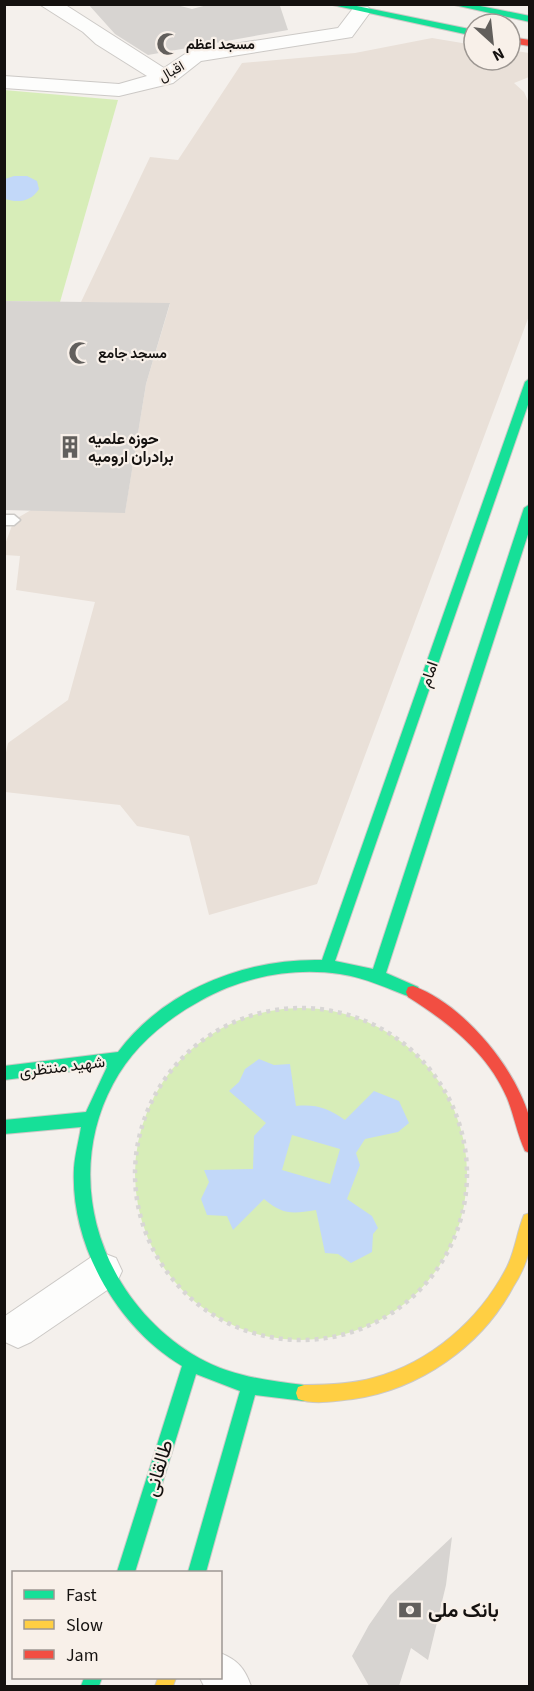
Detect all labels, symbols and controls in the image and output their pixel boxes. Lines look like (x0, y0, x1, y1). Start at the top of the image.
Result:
north arrow (462, 12, 522, 72)
mosque icon: مسجد اعظم (155, 31, 181, 57)
place label: مسجد اعظم (186, 35, 255, 55)
text: N (489, 42, 508, 67)
street label: اقبال (155, 56, 188, 87)
mosque icon: مسجد جامع (67, 340, 93, 366)
place label: مسجد جامع (98, 344, 167, 364)
place label: حوزه علمیه برادران ارومیه (88, 428, 174, 468)
building icon: حوزه علمیه برادران ارومیه (57, 434, 83, 460)
street label: امام (414, 658, 444, 690)
street label: شهید منتظری (18, 1051, 106, 1083)
street label: طالقانی (137, 1437, 181, 1500)
legend (12, 1571, 222, 1679)
text: Fast (66, 1583, 97, 1608)
bank icon: بانک ملی (397, 1597, 423, 1623)
place label: بانک ملی (428, 1597, 499, 1625)
text: Slow (66, 1613, 103, 1638)
text: Jam (66, 1643, 99, 1668)

